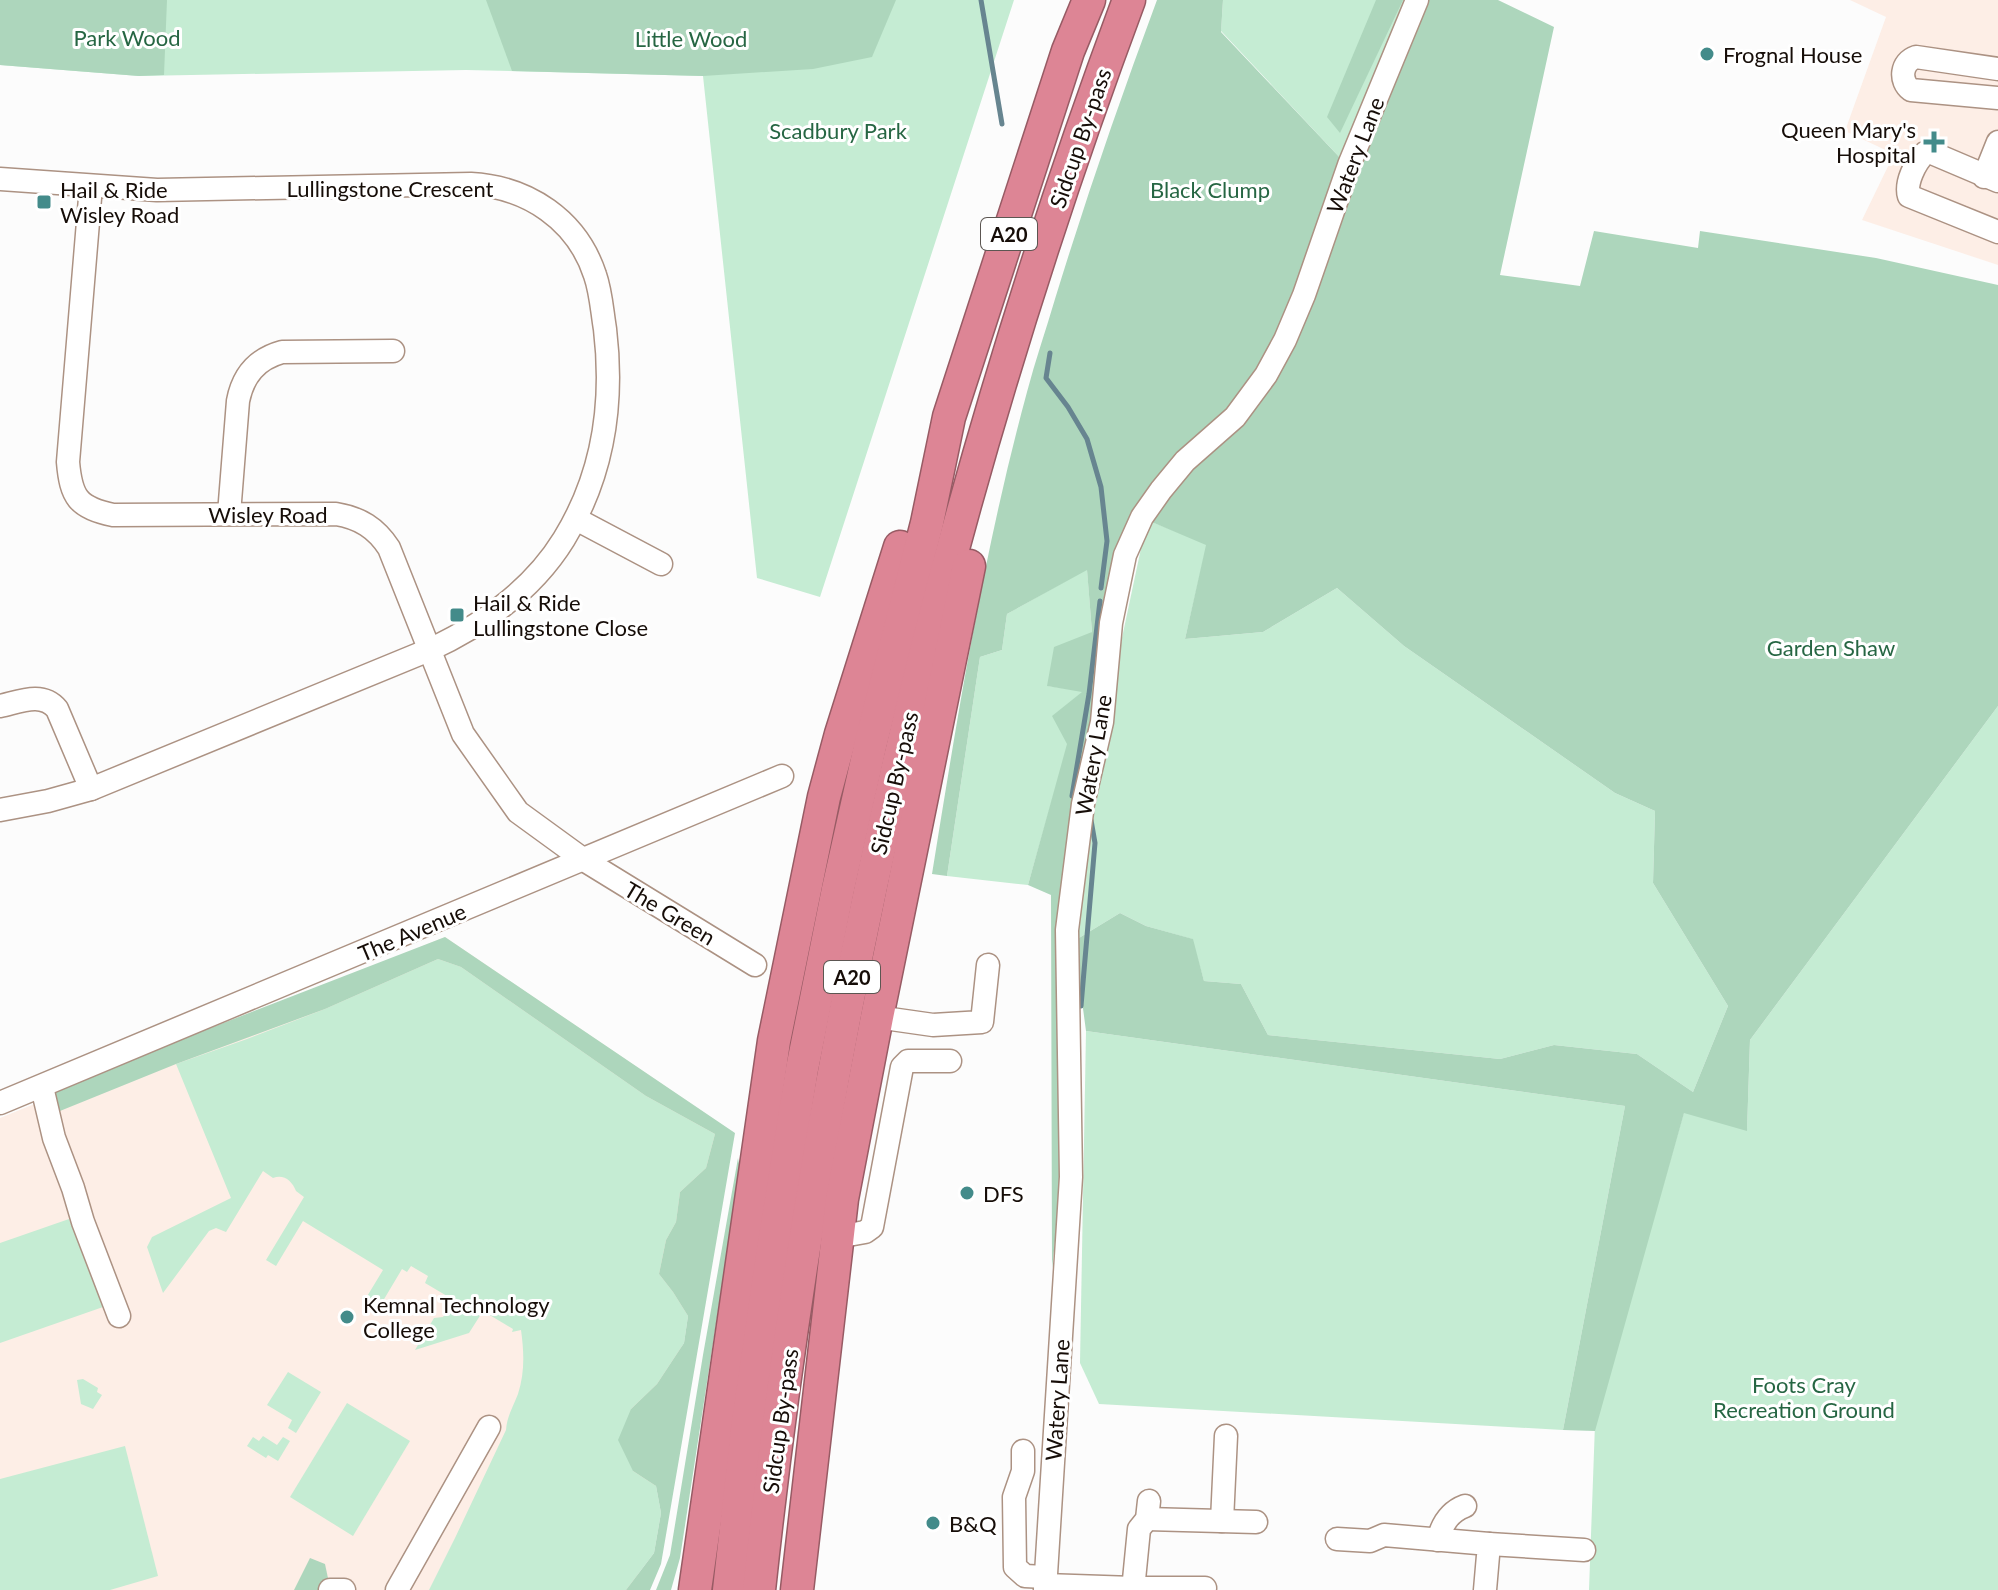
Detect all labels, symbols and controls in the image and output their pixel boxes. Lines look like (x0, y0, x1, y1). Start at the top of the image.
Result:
park label: Park Wood (73, 24, 181, 51)
park label: Little Wood (635, 25, 747, 52)
place label: Frognal House (1723, 41, 1862, 68)
marker: Frognal House (1698, 45, 1716, 63)
street label: Sidcup By-pass (1043, 65, 1117, 211)
street label: Watery Lane (1320, 93, 1390, 217)
place label: Queen Mary's Hospital (1781, 116, 1916, 168)
park label: Scadbury Park (769, 117, 908, 144)
marker: Queen Mary's Hospital (1923, 131, 1945, 153)
street label: Lullingstone Crescent (287, 175, 494, 202)
place label: Hail & Ride Wisley Road (60, 176, 179, 228)
park label: Black Clump (1150, 176, 1270, 203)
marker: Hail & Ride Wisley Road (35, 193, 53, 211)
road number: A20 (981, 218, 1037, 250)
street label: Wisley Road (208, 501, 328, 528)
place label: Hail & Ride Lullingstone Close (473, 589, 648, 641)
marker: Hail & Ride Lullingstone Close (448, 606, 466, 624)
park label: Garden Shaw (1767, 634, 1895, 661)
street label: Watery Lane (1069, 692, 1117, 818)
street label: Sidcup By-pass (864, 709, 924, 857)
street label: The Green (620, 875, 720, 951)
street label: The Avenue (354, 897, 470, 967)
road number: A20 (824, 961, 880, 993)
place label: DFS (983, 1180, 1024, 1207)
marker: DFS (958, 1184, 976, 1202)
place label: Kemnal Technology College (363, 1291, 550, 1343)
marker: Kemnal Technology College (338, 1308, 356, 1326)
street label: Watery Lane (1039, 1338, 1075, 1462)
street label: Sidcup By-pass (756, 1347, 804, 1495)
park label: Foots Cray Recreation Ground (1713, 1371, 1895, 1423)
place label: B&Q (949, 1510, 997, 1537)
marker: B&Q (924, 1514, 942, 1532)

